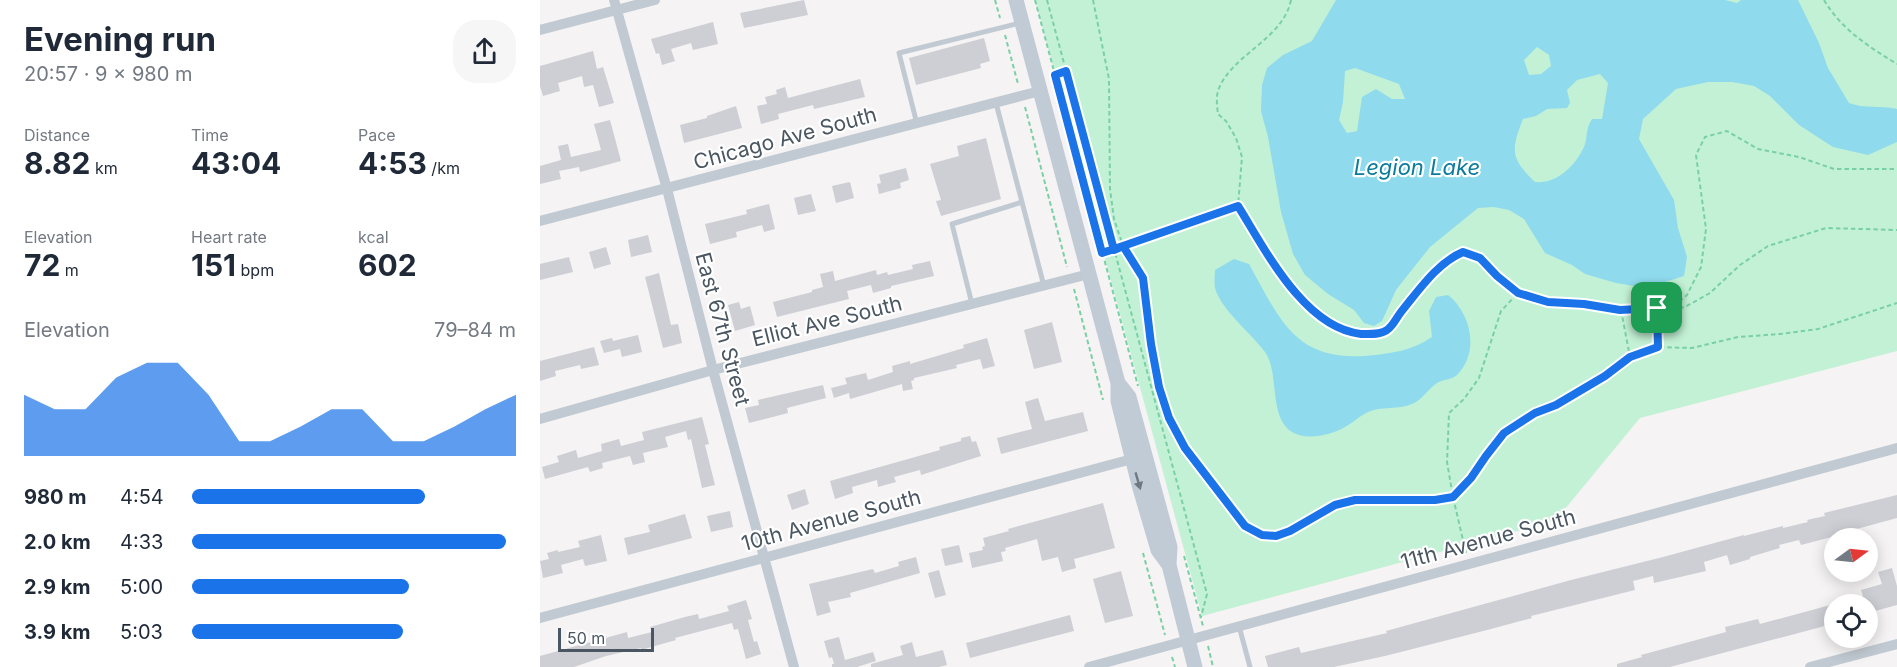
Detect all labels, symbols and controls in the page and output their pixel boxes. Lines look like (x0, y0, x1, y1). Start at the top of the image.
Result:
text: Evening run (24, 19, 216, 59)
button: share (453, 20, 516, 83)
text: 20:57 · 9 × 980 m (24, 62, 193, 86)
street label: Chicago Ave South (691, 102, 879, 174)
text: Distance (24, 125, 90, 145)
text: Time (191, 125, 229, 145)
text: Pace (358, 125, 396, 145)
text: 8.82 (24, 145, 91, 181)
text: 43:04 (191, 145, 281, 181)
text: 4:53 (358, 145, 427, 181)
water label: Legion Lake (1354, 154, 1480, 180)
text: km (91, 158, 118, 178)
text: /km (427, 158, 460, 178)
text: Elevation (24, 227, 93, 247)
text: Heart rate (191, 227, 267, 247)
text: kcal (358, 227, 389, 247)
text: 72 (24, 247, 60, 283)
text: 151 (191, 247, 236, 283)
text: 602 (358, 247, 417, 283)
street label: East 67th Street (691, 250, 756, 408)
text: m (60, 260, 79, 280)
text: bpm (236, 260, 274, 280)
pin (1631, 282, 1682, 333)
street label: Elliot Ave South (749, 290, 905, 352)
icon: arrive (1640, 291, 1673, 324)
text: Elevation (24, 318, 110, 342)
text: 79–84 m (434, 318, 516, 342)
one-way arrow (1134, 472, 1144, 490)
street label: 10th Avenue South (739, 484, 923, 556)
text: 980 m (24, 485, 86, 509)
text: 4:54 (120, 485, 164, 509)
street label: 11th Avenue South (1398, 504, 1578, 574)
north arrow (1824, 528, 1878, 582)
map controls (1824, 528, 1878, 648)
text: 2.0 km (24, 530, 91, 554)
text: 4:33 (120, 530, 163, 554)
text: 2.9 km (24, 575, 91, 599)
text: 5:00 (120, 575, 163, 599)
button: locate (1824, 594, 1878, 648)
text: 3.9 km (24, 620, 91, 644)
text: 5:03 (120, 620, 163, 644)
scale bar (558, 625, 654, 652)
text: 50 m (567, 628, 605, 648)

